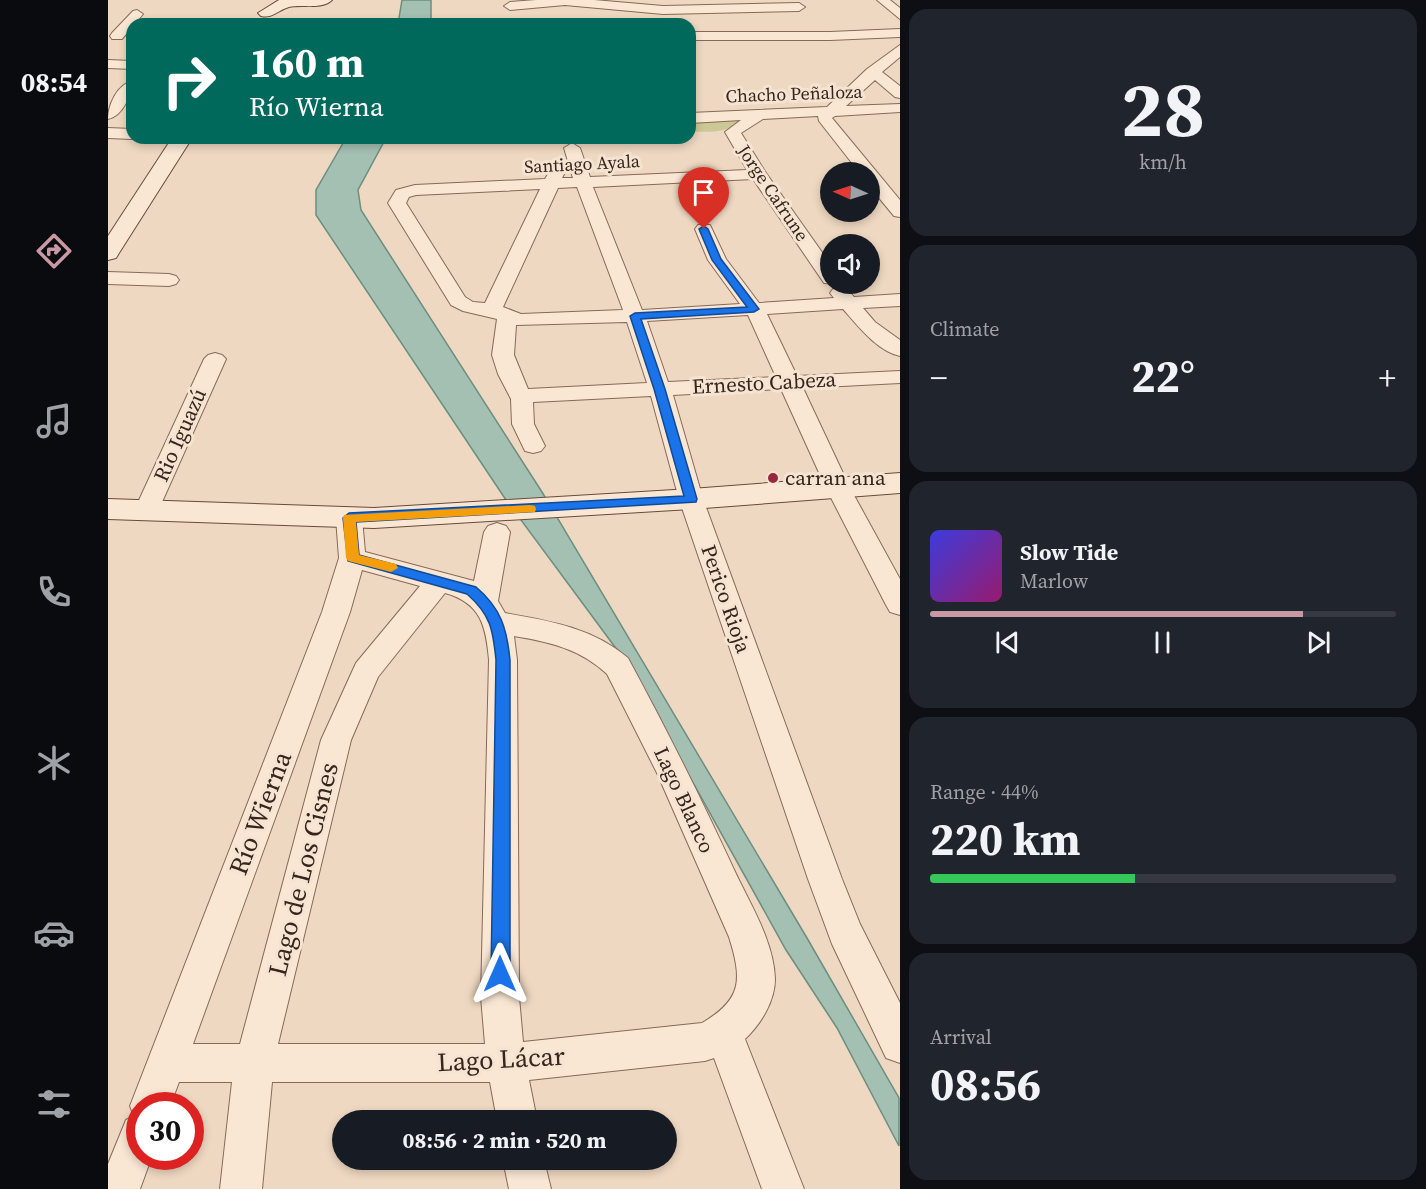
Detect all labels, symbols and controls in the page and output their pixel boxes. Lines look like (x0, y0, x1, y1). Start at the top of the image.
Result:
text: 160 m (249, 33, 364, 91)
icon: right (150, 42, 228, 120)
text: 28 (1121, 55, 1205, 162)
text: 08:54 (21, 64, 87, 101)
street label: Chacho Peñaloza (725, 79, 864, 108)
text: Río Wierna (249, 88, 384, 125)
street label: Jorge Cafrune (731, 139, 815, 246)
street label: Santiago Ayala (523, 148, 641, 179)
text: km/h (1139, 148, 1187, 176)
north arrow (820, 162, 880, 222)
map controls (820, 162, 880, 294)
pin (678, 167, 729, 229)
icon: arrive (687, 176, 720, 209)
icon: directions (33, 230, 75, 272)
button: sound (820, 234, 880, 294)
text: Climate (930, 315, 999, 343)
text: 22° (1131, 345, 1195, 407)
text: − (930, 355, 948, 400)
text: + (1378, 355, 1396, 400)
street label: Ernesto Cabeza (691, 364, 837, 401)
street label: Rio Iguazú (146, 384, 213, 486)
icon: music (33, 400, 75, 442)
place label: carran ana (785, 463, 886, 492)
marker: carran ana (766, 471, 780, 485)
text: Slow Tide (1020, 537, 1118, 567)
street label: Perico Rioja (694, 541, 759, 657)
text: Marlow (1020, 567, 1088, 595)
icon: phone (33, 571, 75, 613)
icon: previous (991, 626, 1024, 659)
icon: pause (1146, 626, 1179, 659)
icon: next (1302, 626, 1335, 659)
icon: climate (33, 742, 75, 784)
street label: Lago Blanco (647, 742, 722, 858)
street label: Río Wierna (220, 745, 300, 880)
street label: Lago de Los Cisnes (259, 758, 347, 980)
text: Range · 44% (930, 778, 1039, 806)
text: 220 km (930, 808, 1081, 870)
icon: car (33, 912, 75, 954)
position arrow (468, 942, 532, 1006)
text: Arrival (930, 1023, 992, 1051)
street label: Lago Lácar (436, 1038, 566, 1080)
text: 08:56 (930, 1053, 1041, 1115)
icon: filters (33, 1083, 75, 1125)
speed limit sign: 30 (126, 1092, 204, 1170)
text: 08:56 · 2 min · 520 m (403, 1125, 606, 1155)

